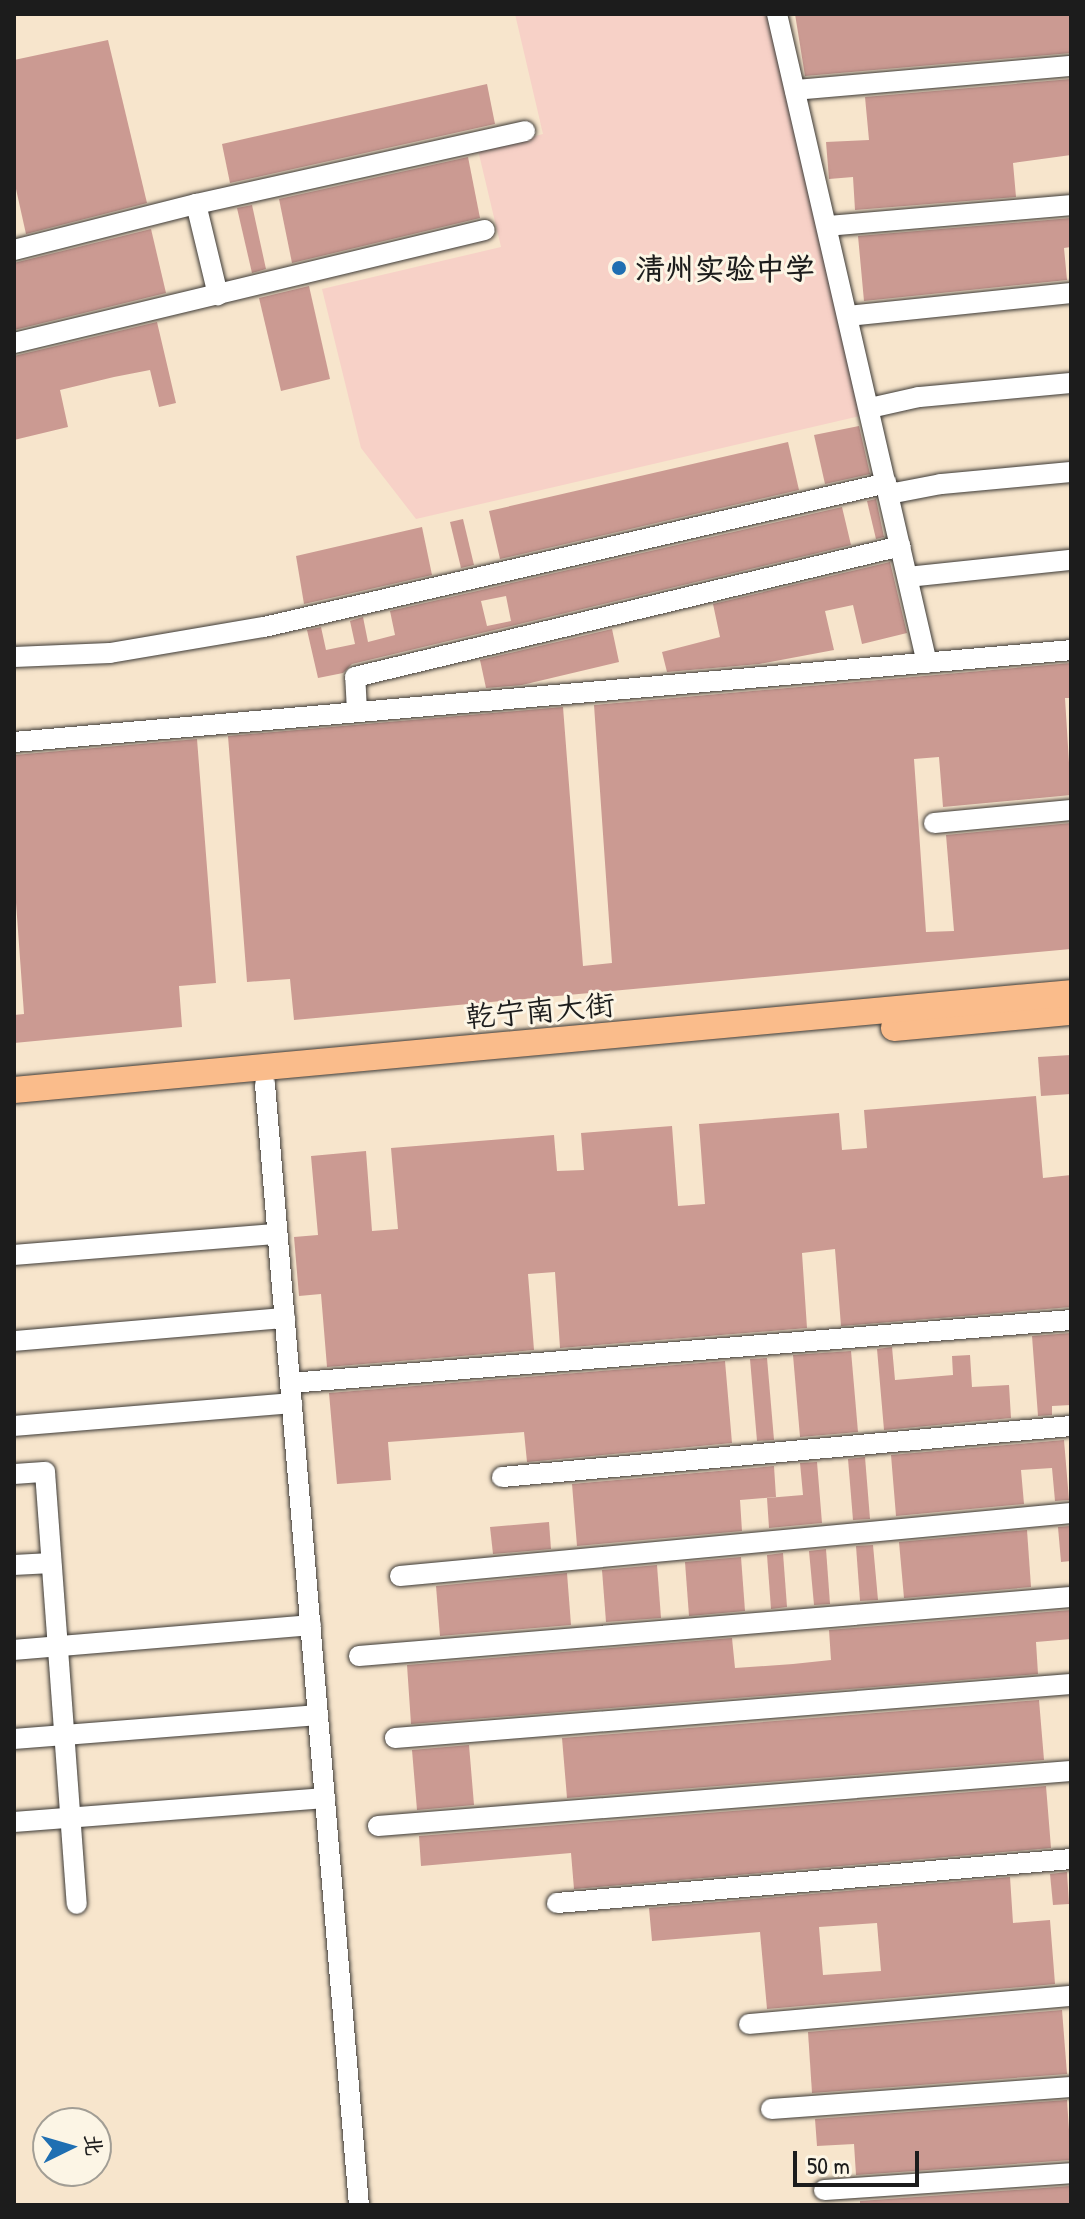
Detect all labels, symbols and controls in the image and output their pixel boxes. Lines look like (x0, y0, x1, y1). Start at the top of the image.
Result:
place label: 清州实验中学 (635, 250, 815, 286)
marker: 清州实验中学 (610, 259, 628, 277)
street label: 乾宁南大街 (464, 986, 616, 1034)
north arrow (32, 2107, 112, 2187)
text: 北 (78, 2133, 110, 2157)
scale bar (797, 2135, 923, 2185)
text: 50 m (807, 2149, 850, 2181)

